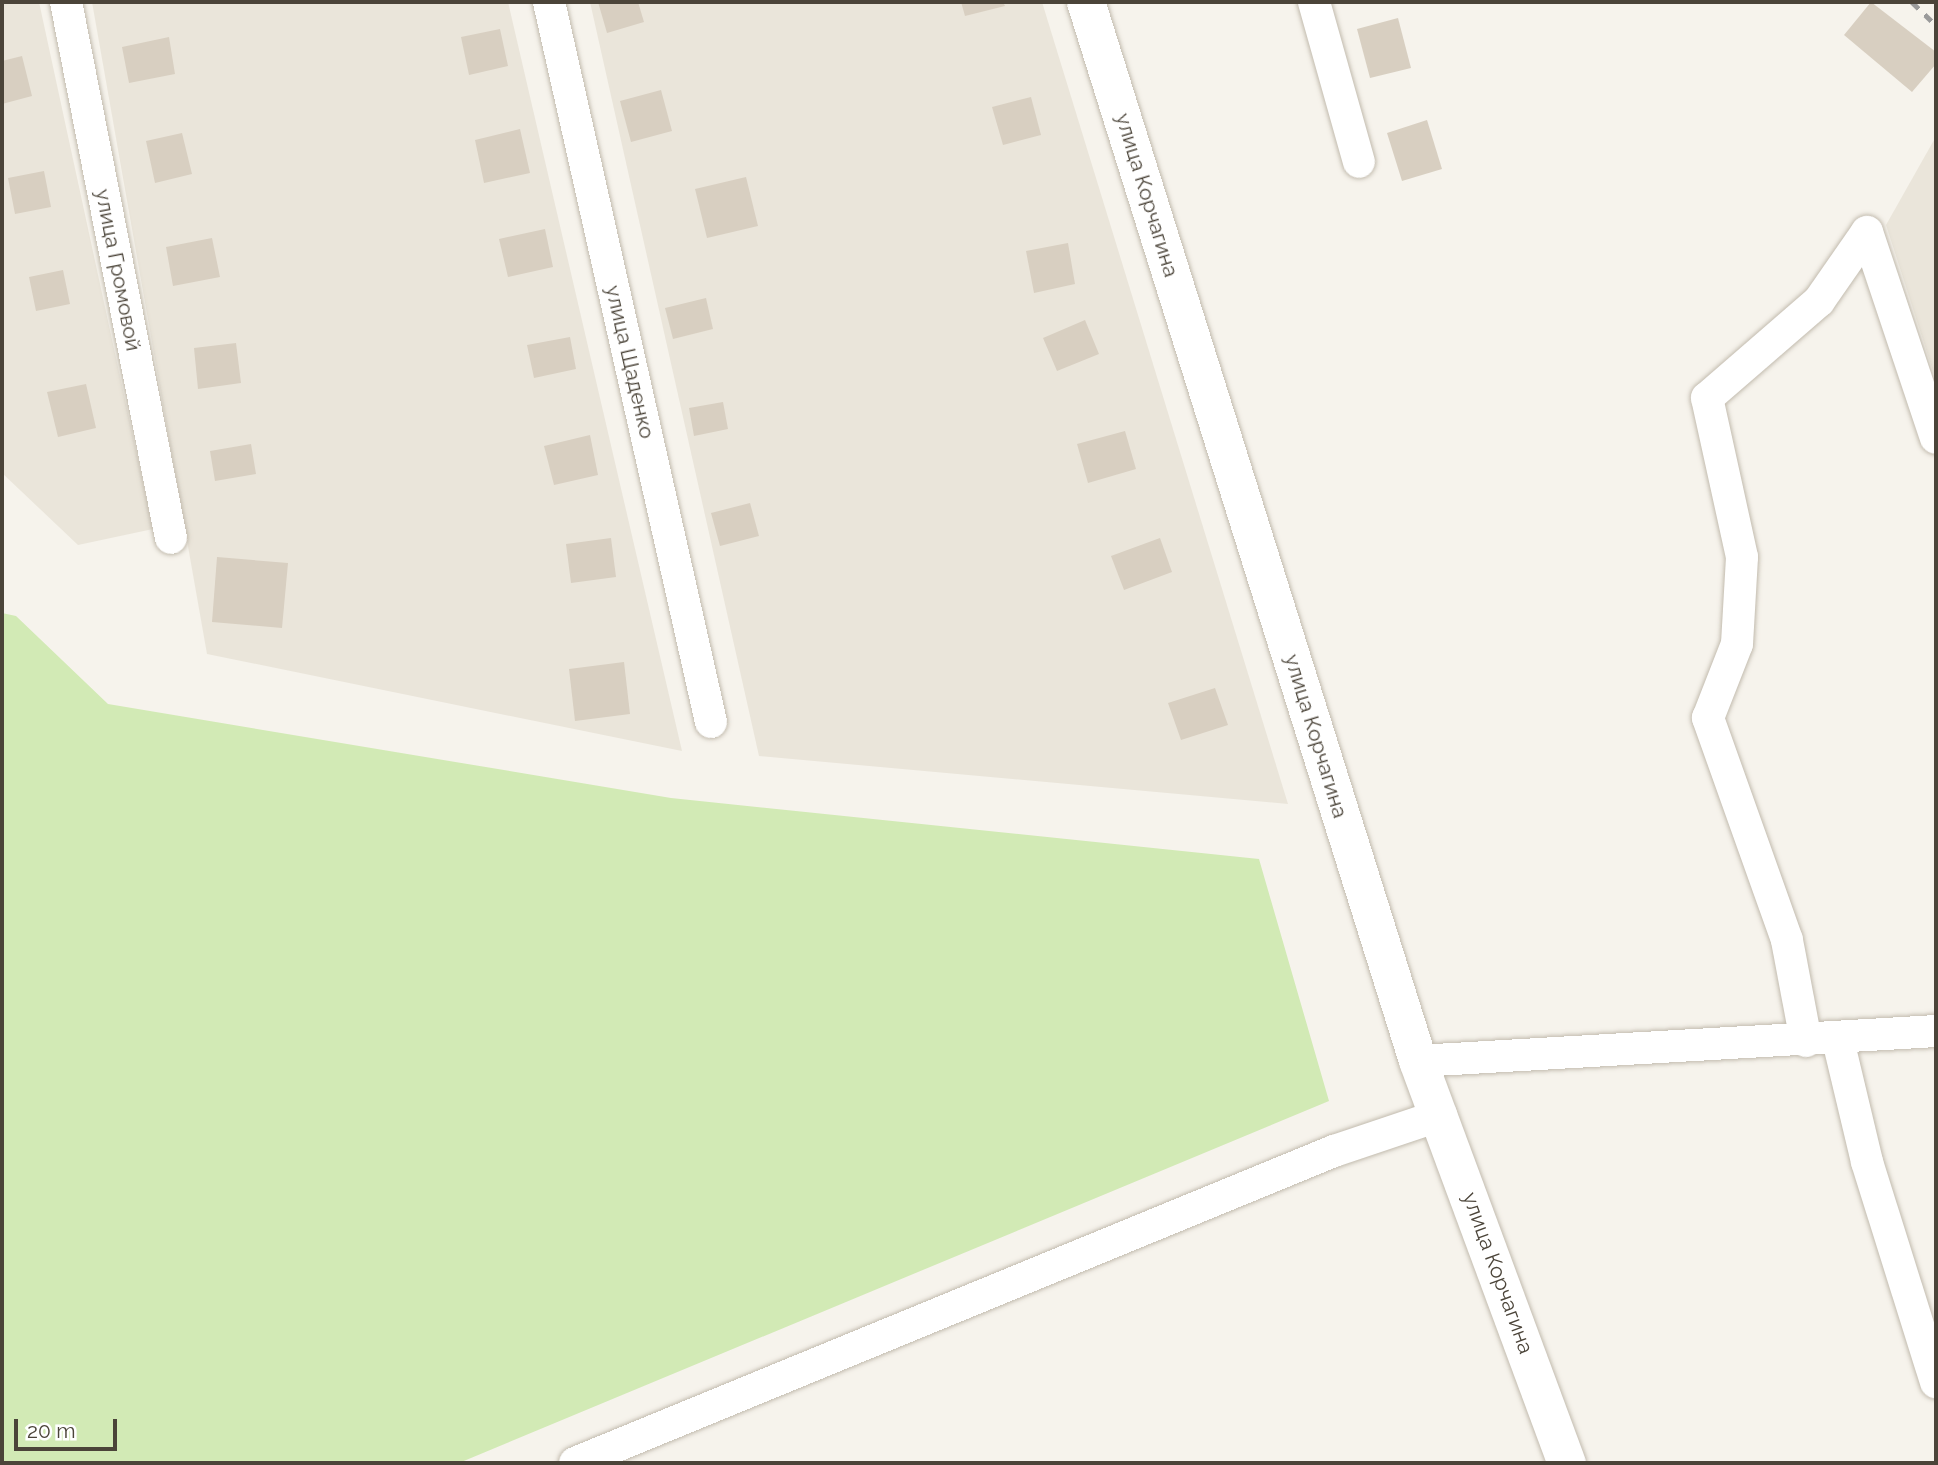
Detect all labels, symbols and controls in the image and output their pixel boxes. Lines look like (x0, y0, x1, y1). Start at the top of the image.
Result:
street label: улица Корчагина (1110, 110, 1184, 280)
street label: улица Громовой (90, 187, 146, 353)
street label: улица Щаденко (600, 283, 660, 441)
street label: улица Корчагина (1279, 651, 1353, 821)
street label: улица Корчагина (1457, 1189, 1539, 1357)
scale bar (18, 1406, 121, 1450)
text: 20 m (27, 1418, 75, 1443)

